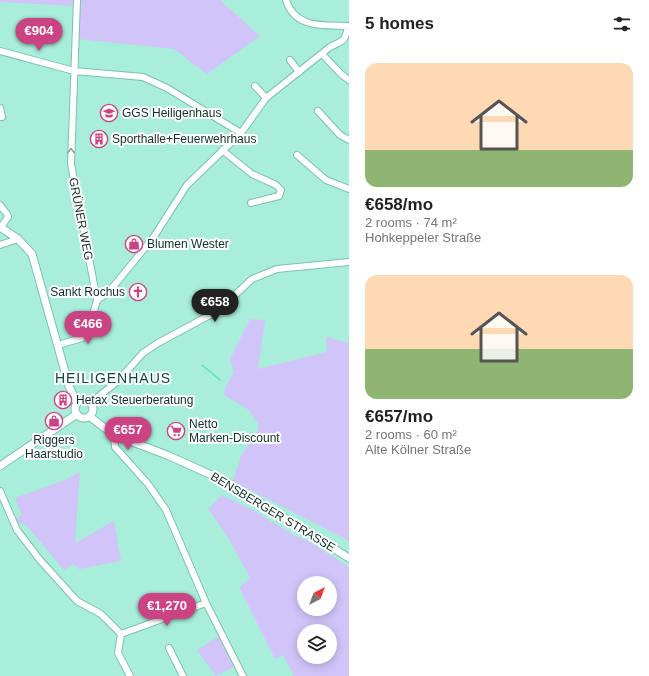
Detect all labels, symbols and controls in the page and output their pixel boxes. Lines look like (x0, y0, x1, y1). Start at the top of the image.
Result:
icon: filters (611, 13, 633, 35)
text: 5 homes (365, 14, 434, 33)
pin: €904 (15, 18, 63, 52)
text: €904 (25, 23, 53, 38)
icon: home (463, 89, 535, 161)
school or university icon: GGS Heiligenhaus (99, 103, 119, 123)
place label: GGS Heiligenhaus (122, 106, 221, 120)
building icon: Sporthalle+Feuerwehrhaus (89, 129, 109, 149)
place label: Sporthalle+Feuerwehrhaus (112, 132, 256, 146)
one-way arrow (67, 148, 75, 154)
street label: GRÜNER WEG (66, 176, 96, 262)
text: €658/mo (365, 195, 433, 214)
text: 2 rooms · 74 m² (365, 215, 457, 230)
text: Hohkeppeler Straße (365, 230, 481, 245)
shop icon: Blumen Wester (124, 234, 144, 254)
place label: Blumen Wester (147, 237, 229, 251)
church icon: Sankt Rochus (128, 282, 148, 302)
place label: Sankt Rochus (50, 285, 125, 299)
pin: €658 (191, 289, 239, 323)
text: €658 (201, 294, 229, 309)
icon: home (463, 301, 535, 373)
pin: €466 (64, 311, 112, 345)
text: €466 (74, 316, 102, 331)
district label: HEILIGENHAUS (55, 370, 171, 386)
building icon: Hetax Steuerberatung (53, 390, 73, 410)
place label: Hetax Steuerberatung (76, 393, 193, 407)
text: €657/mo (365, 407, 433, 426)
shop icon: Riggers Haarstudio (44, 411, 64, 431)
pin: €657 (104, 417, 152, 451)
place label: Netto Marken-Discount (189, 417, 280, 445)
supermarket icon: Netto Marken-Discount (166, 421, 186, 441)
text: €657 (114, 422, 142, 437)
text: 2 rooms · 60 m² (365, 427, 457, 442)
place label: Riggers Haarstudio (25, 433, 83, 461)
text: Alte Kölner Straße (365, 442, 471, 457)
street label: BENSBERGER STRASSE (208, 469, 338, 555)
north arrow (297, 576, 337, 616)
map controls (297, 576, 337, 664)
pin: €1,270 (134, 593, 200, 627)
text: €1,270 (147, 598, 187, 613)
button: layers (297, 624, 337, 664)

